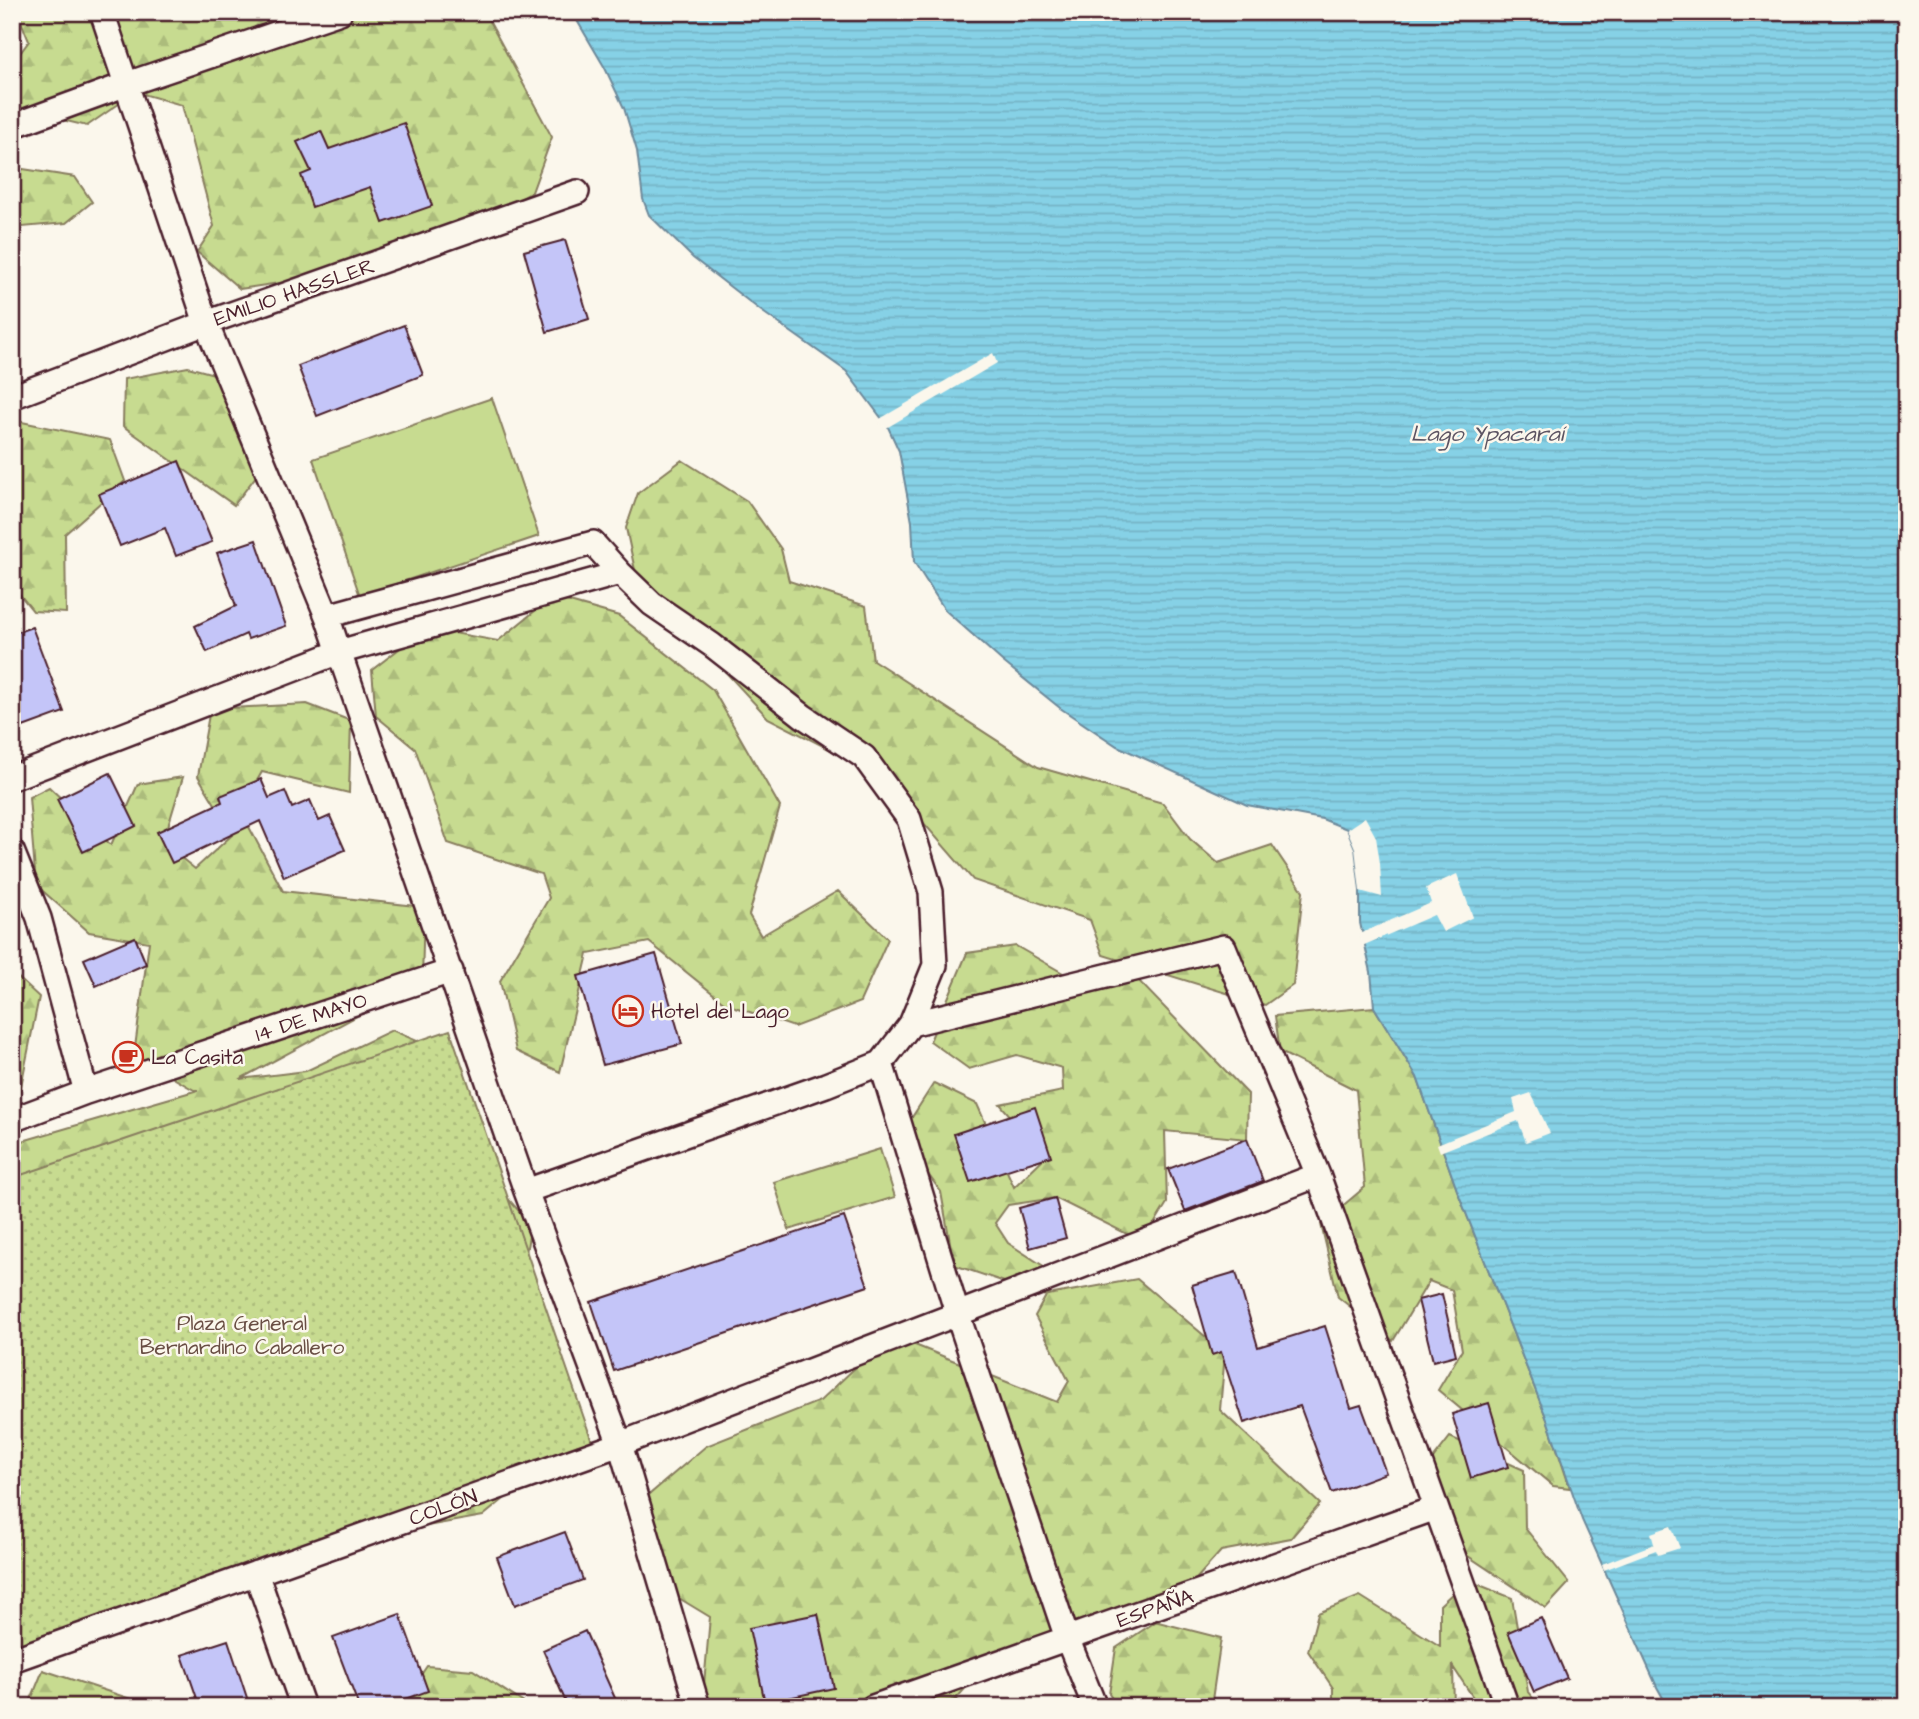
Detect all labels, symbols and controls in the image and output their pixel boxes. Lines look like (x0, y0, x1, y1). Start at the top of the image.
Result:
street label: EMILIO HASSLER (210, 251, 378, 334)
water label: Lago Ypacaraí (1411, 418, 1568, 451)
street label: 14 DE MAYO (252, 986, 371, 1049)
hotel icon: Hotel del Lago (611, 994, 645, 1028)
place label: Hotel del Lago (651, 997, 789, 1028)
cafe icon: La Casita (111, 1040, 145, 1074)
place label: La Casita (151, 1043, 243, 1072)
park label: Plaza General Bernardino Caballero (140, 1309, 345, 1362)
street label: COLÓN (405, 1482, 481, 1533)
street label: ESPAÑA (1113, 1582, 1198, 1635)

